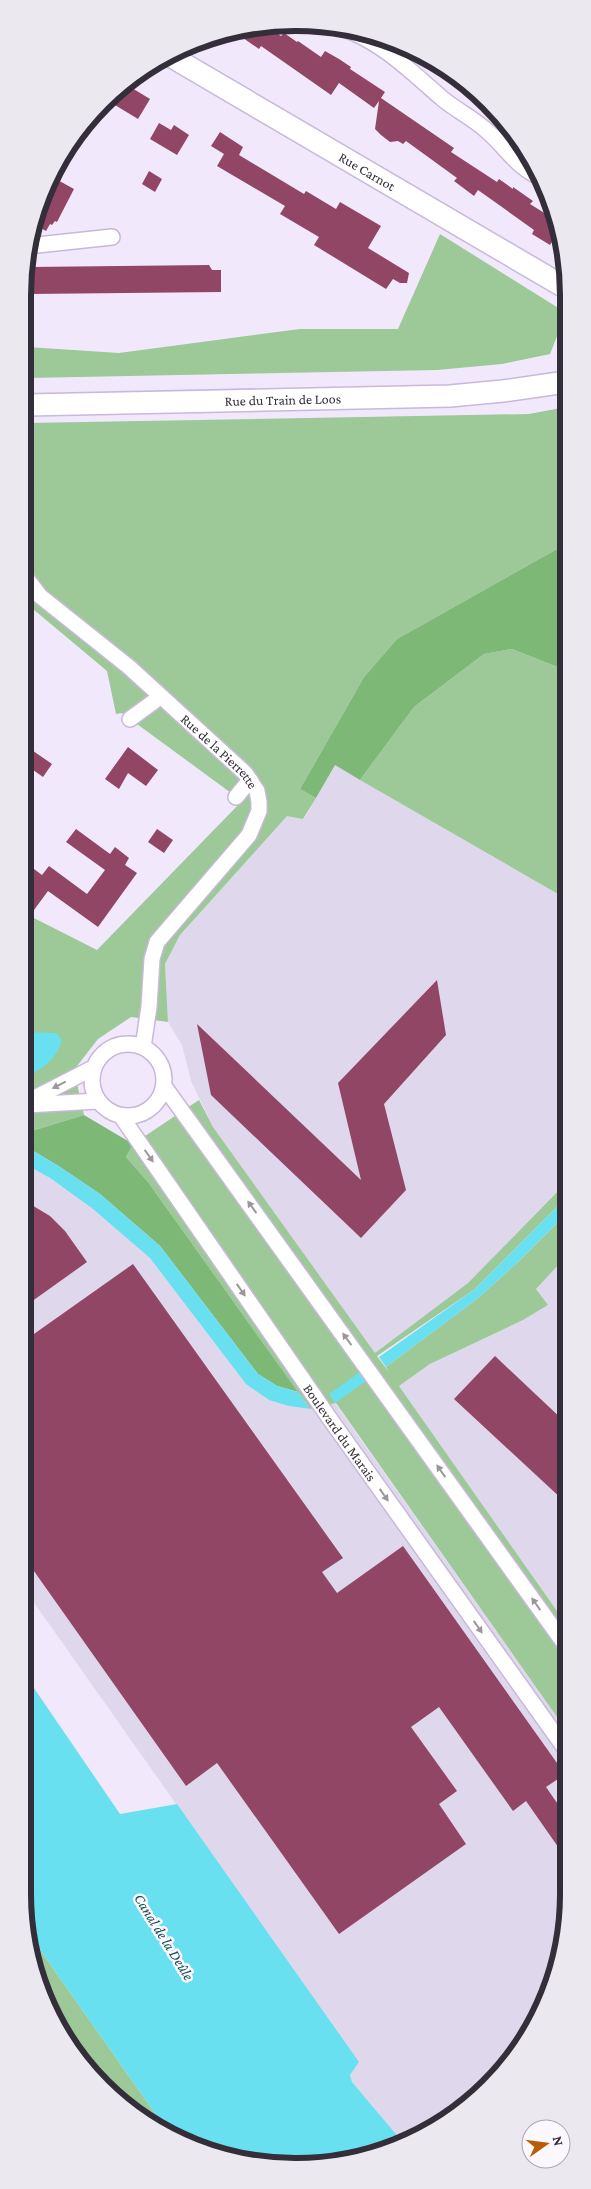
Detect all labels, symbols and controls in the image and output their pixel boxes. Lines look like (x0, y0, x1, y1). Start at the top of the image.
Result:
street label: Rue Carnot (336, 149, 398, 194)
street label: Rue du Train de Loos (225, 390, 341, 409)
street label: Rue de la Pierrette (178, 711, 261, 792)
one-way arrow (52, 1082, 66, 1090)
one-way arrow (144, 1149, 154, 1163)
one-way arrow (247, 1200, 257, 1214)
one-way arrow (236, 1283, 246, 1297)
one-way arrow (342, 1332, 352, 1346)
street label: Boulevard du Marais (300, 1381, 380, 1484)
one-way arrow (436, 1464, 446, 1478)
one-way arrow (379, 1488, 389, 1502)
one-way arrow (530, 1598, 541, 1611)
one-way arrow (473, 1620, 484, 1633)
water label: Canal de la Deûle (131, 1891, 197, 1983)
north arrow (521, 2119, 571, 2169)
text: N (550, 2134, 568, 2148)

